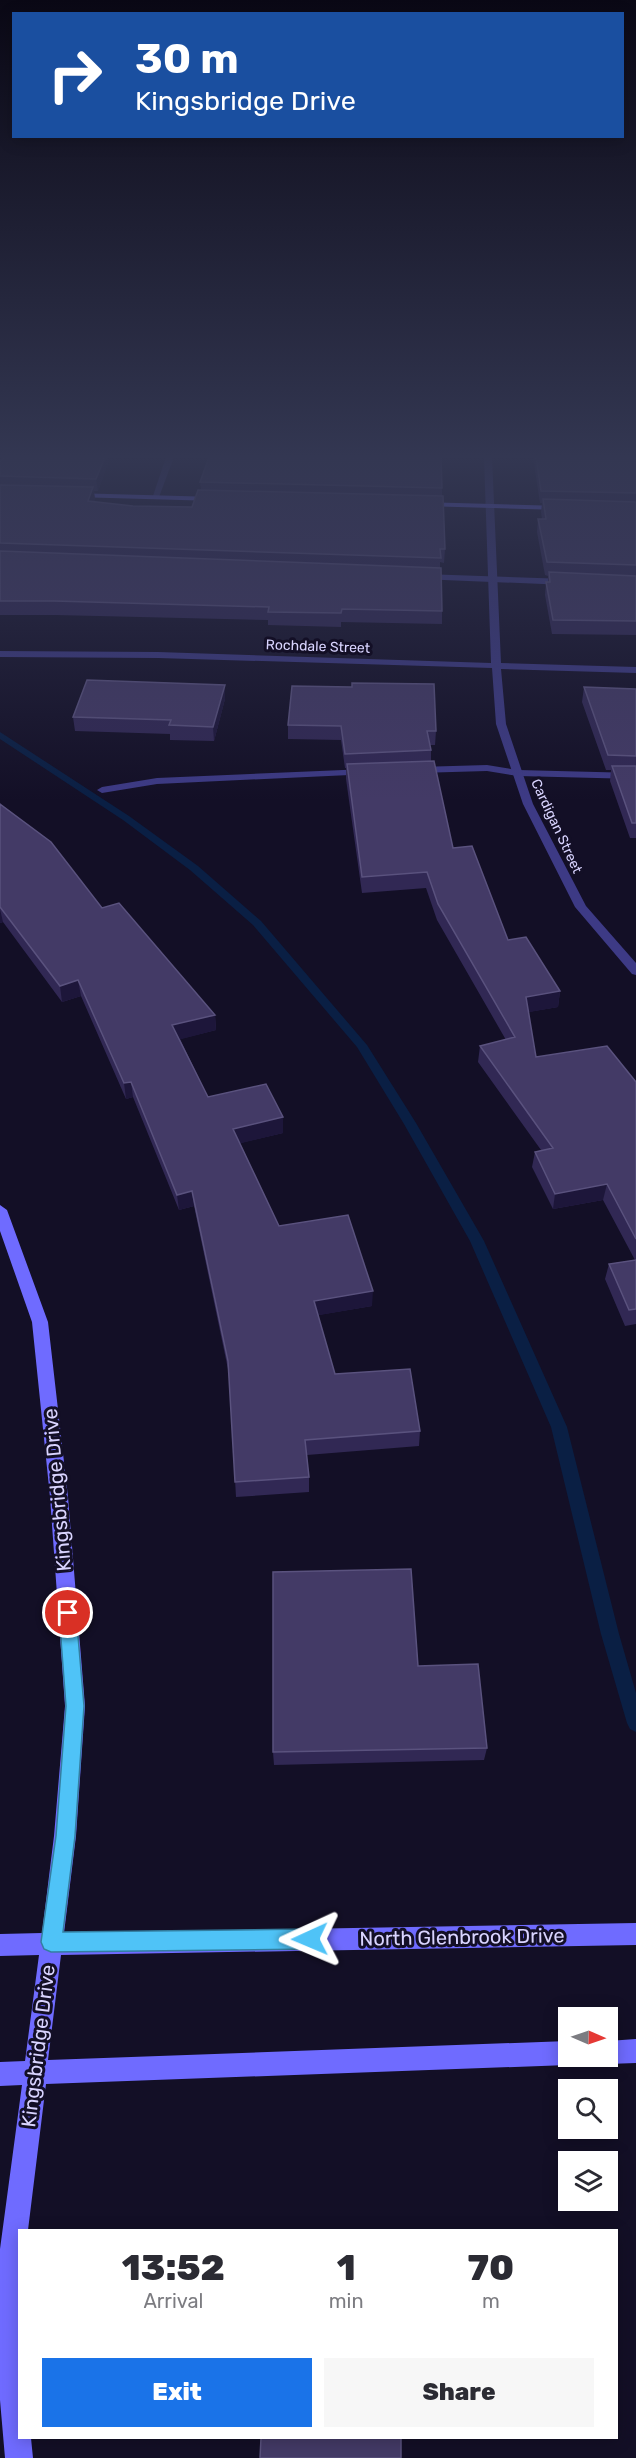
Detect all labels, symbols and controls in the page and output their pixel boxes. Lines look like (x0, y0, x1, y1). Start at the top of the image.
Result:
text: 30 m (135, 34, 239, 84)
icon: right (36, 36, 114, 114)
text: Kingsbridge Drive (135, 85, 356, 117)
street label: Rochdale Street (265, 636, 371, 657)
street label: Cardigan Street (527, 776, 586, 877)
street label: Kingsbridge Drive (38, 1407, 76, 1573)
pin (42, 1587, 93, 1638)
icon: arrive (51, 1596, 84, 1629)
position arrow (278, 1907, 342, 1971)
street label: North Glenbrook Drive (359, 1923, 565, 1951)
street label: Kingsbridge Drive (16, 1963, 60, 2129)
north arrow (558, 2007, 618, 2067)
map controls (558, 2007, 618, 2211)
button: search (558, 2079, 618, 2139)
button: layers (558, 2151, 618, 2211)
text: 13:52 (122, 2246, 225, 2289)
text: 1 (337, 2246, 356, 2289)
text: 70 (467, 2246, 514, 2289)
text: Arrival (143, 2289, 203, 2313)
text: min (329, 2289, 364, 2313)
text: m (482, 2289, 500, 2313)
button: Exit (42, 2358, 312, 2427)
button: Share (324, 2358, 594, 2427)

